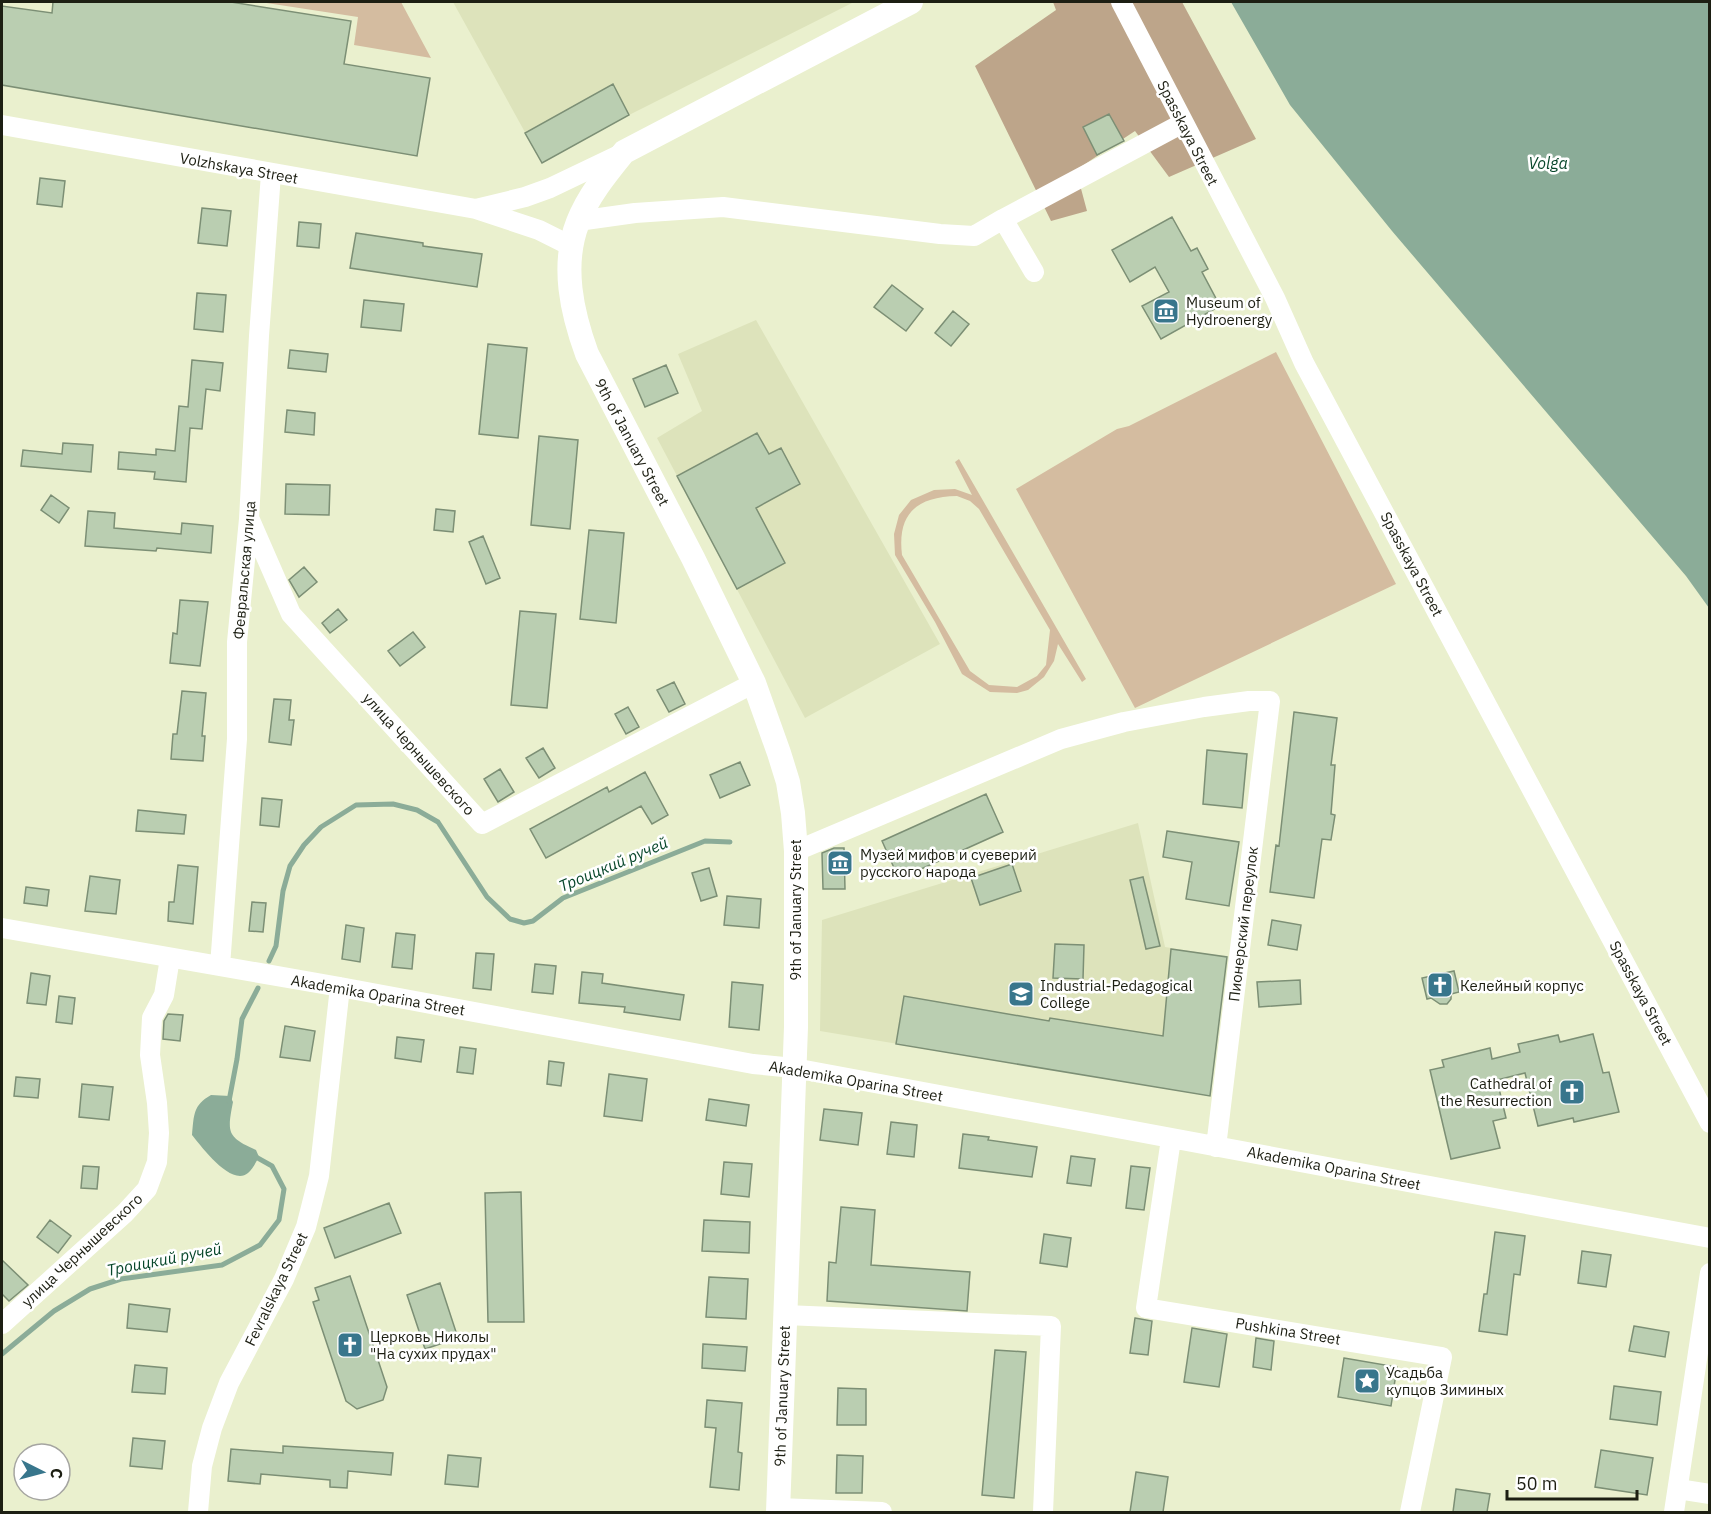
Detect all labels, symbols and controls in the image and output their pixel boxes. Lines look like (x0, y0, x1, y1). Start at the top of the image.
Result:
street label: Spasskaya Street (1153, 77, 1223, 189)
street label: Volzhskaya Street (178, 148, 300, 188)
water label: Volga (1528, 153, 1568, 173)
place label: Museum of Hydroenergy (1186, 293, 1273, 329)
museum icon: Museum of Hydroenergy (1151, 296, 1181, 326)
street label: 9th of January Street (590, 375, 674, 509)
street label: Февральская улица (228, 500, 260, 640)
street label: Spasskaya Street (1376, 508, 1448, 620)
street label: улица Чернышевского (359, 689, 479, 819)
water label: Троицкий ручей (555, 832, 671, 896)
street label: 9th of January Street (786, 839, 805, 981)
place label: Музей мифов и суеверий русского народа (860, 845, 1037, 881)
street label: Пионерский переулок (1224, 845, 1262, 1003)
museum icon: Музей мифов и суеверий русского народа (825, 848, 855, 878)
street label: Spasskaya Street (1605, 937, 1677, 1049)
street label: Akademika Oparina Street (289, 970, 467, 1020)
church icon: Келейный корпус (1425, 970, 1455, 1000)
place label: Industrial-Pedagogical College (1040, 976, 1193, 1012)
place label: Келейный корпус (1460, 976, 1584, 995)
school or university icon: Industrial-Pedagogical College (1006, 979, 1036, 1009)
street label: Akademika Oparina Street (767, 1056, 945, 1106)
place label: Cathedral of the Resurrection (1440, 1074, 1552, 1110)
church icon: Cathedral of the Resurrection (1557, 1077, 1587, 1107)
street label: Akademika Oparina Street (1246, 1142, 1422, 1194)
street label: улица Чернышевского (18, 1189, 146, 1311)
street label: Fevralskaya Street (240, 1229, 312, 1349)
water label: Троицкий ручей (105, 1238, 223, 1280)
street label: Pushkina Street (1234, 1313, 1342, 1349)
street label: 9th of January Street (770, 1325, 794, 1467)
place label: Церковь Николы "На сухих прудах" (370, 1327, 497, 1363)
church icon: Церковь Николы "На сухих прудах" (335, 1330, 365, 1360)
place label: Усадьба купцов Зиминых (1386, 1363, 1504, 1399)
place icon: Усадьба купцов Зиминых (1352, 1366, 1382, 1396)
north arrow (12, 1442, 72, 1502)
scale bar (1507, 1463, 1638, 1501)
text: С (46, 1467, 67, 1480)
text: 50 m (1516, 1472, 1558, 1495)

